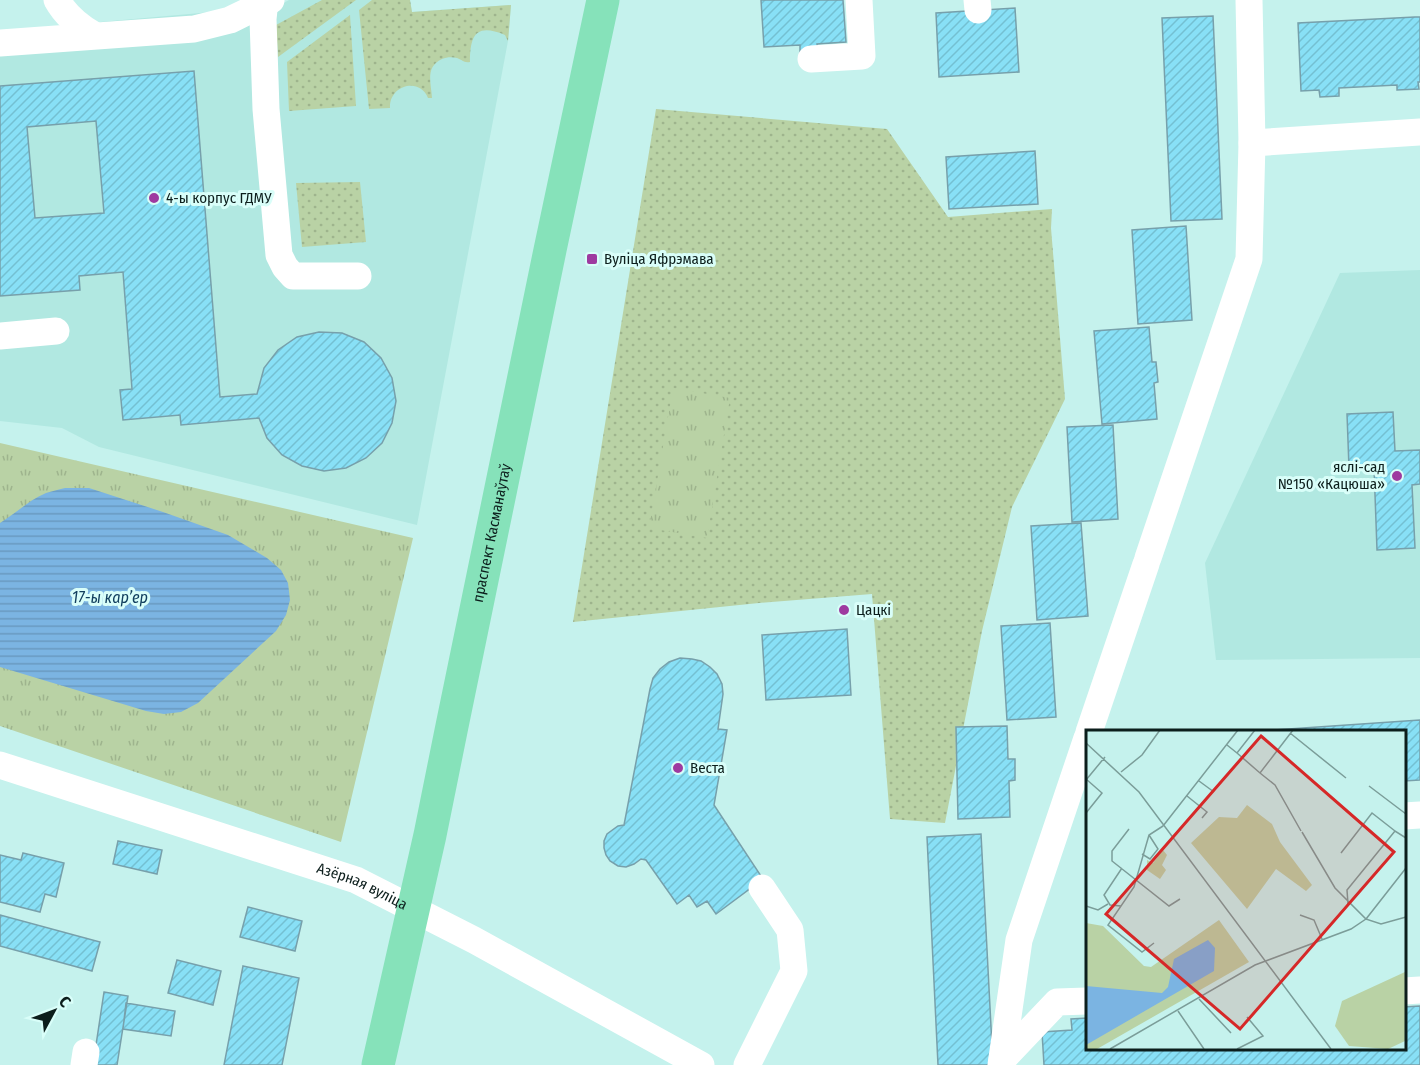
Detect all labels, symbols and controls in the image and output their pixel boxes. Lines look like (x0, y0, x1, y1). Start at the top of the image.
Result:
place label: 4-ы корпус ГДМУ (166, 189, 272, 207)
marker: 4-ы корпус ГДМУ (147, 191, 161, 205)
place label: Вуліца Яфрэмава (604, 250, 714, 268)
marker: Вуліца Яфрэмава (585, 252, 599, 266)
place label: яслі-сад №150 «Кацюша» (1278, 458, 1385, 493)
street label: праспект Касманаўтаў (469, 462, 515, 604)
marker: яслі-сад №150 «Кацюша» (1390, 469, 1404, 483)
water label: 17-ы кар’ер (72, 588, 148, 607)
place label: Цацкі (856, 601, 891, 619)
marker: Цацкі (837, 603, 851, 617)
inset map (1086, 730, 1405, 1050)
place label: Веста (690, 759, 725, 777)
marker: Веста (671, 761, 685, 775)
street label: Азёрная вуліца (315, 859, 410, 914)
north arrow (24, 981, 84, 1041)
text: С (55, 992, 75, 1011)

